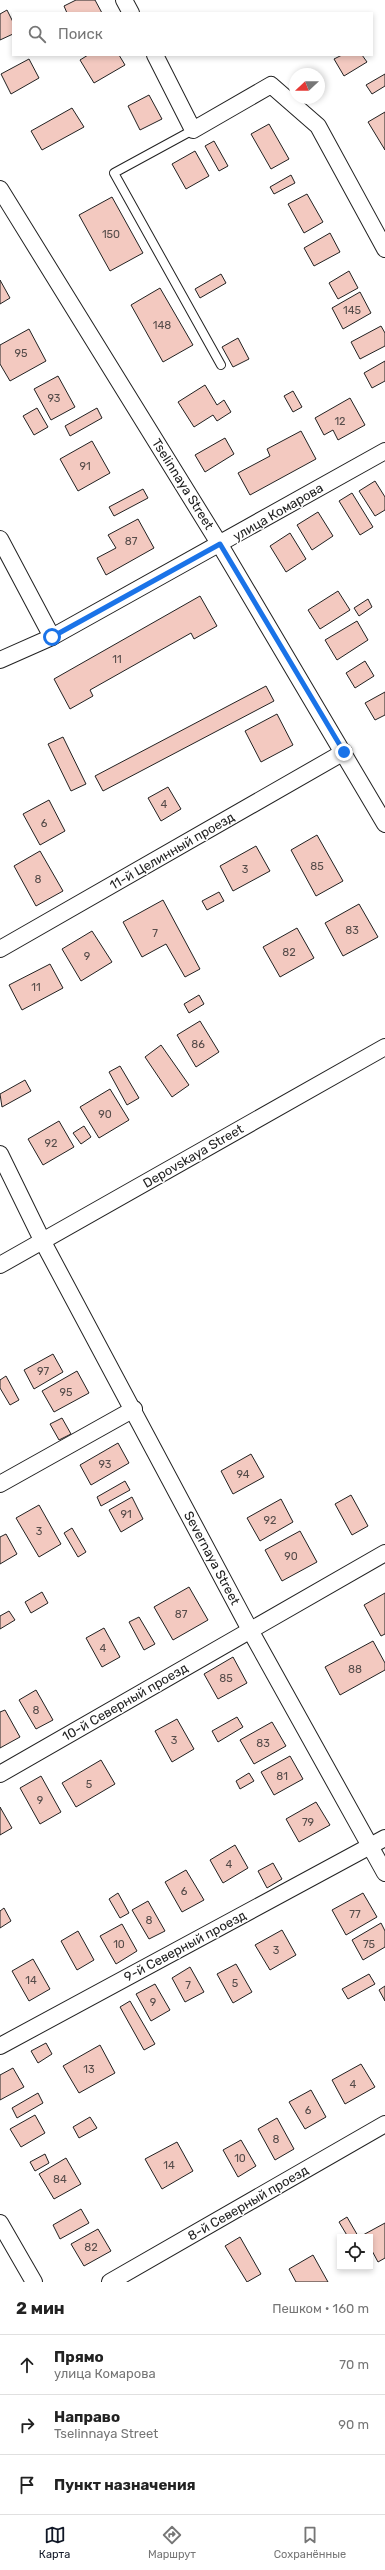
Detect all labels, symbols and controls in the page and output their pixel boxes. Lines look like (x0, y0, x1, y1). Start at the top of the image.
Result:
search box (12, 12, 373, 56)
icon: search (26, 23, 48, 45)
text: Поиск (58, 25, 103, 43)
north arrow (289, 68, 325, 104)
house number: 150 (102, 228, 120, 241)
house number: 145 (343, 304, 361, 317)
house number: 148 (153, 319, 171, 332)
house number: 95 (14, 347, 28, 360)
house number: 93 (48, 392, 61, 405)
house number: 12 (334, 415, 346, 428)
street label: Tselinnaya Street (149, 436, 217, 532)
house number: 91 (79, 460, 91, 473)
street label: улица Комарова (230, 480, 326, 544)
house number: 87 (125, 535, 138, 548)
route start (43, 628, 61, 646)
house number: 11 (112, 653, 122, 666)
route end (335, 743, 353, 761)
house number: 4 (161, 798, 168, 811)
street label: 11-й Целинный проезд (107, 809, 237, 893)
house number: 6 (41, 817, 48, 830)
house number: 85 (310, 860, 324, 873)
house number: 3 (242, 863, 249, 876)
house number: 8 (35, 873, 42, 886)
house number: 83 (345, 924, 359, 937)
house number: 7 (152, 927, 158, 940)
house number: 82 (282, 946, 296, 959)
house number: 9 (84, 950, 90, 963)
house number: 11 (31, 981, 41, 994)
house number: 86 (191, 1038, 205, 1051)
house number: 90 (98, 1108, 112, 1121)
street label: Depovskaya Street (140, 1121, 246, 1191)
house number: 92 (45, 1137, 57, 1150)
house number: 97 (37, 1365, 49, 1378)
house number: 95 (59, 1386, 73, 1399)
house number: 93 (99, 1458, 112, 1471)
house number: 94 (236, 1468, 250, 1481)
house number: 91 (120, 1508, 132, 1521)
street label: Severnaya Street (181, 1509, 243, 1607)
house number: 92 (264, 1514, 276, 1527)
house number: 3 (36, 1525, 43, 1538)
house number: 90 (284, 1550, 298, 1563)
house number: 87 (175, 1608, 188, 1621)
house number: 4 (100, 1642, 107, 1655)
street label: 10-й Северный проезд (60, 1660, 191, 1744)
house number: 88 (348, 1663, 362, 1676)
house number: 85 (219, 1672, 233, 1685)
house number: 8 (33, 1704, 40, 1717)
house number: 3 (171, 1734, 178, 1747)
house number: 83 (256, 1737, 270, 1750)
house number: 81 (276, 1770, 288, 1783)
house number: 5 (86, 1778, 93, 1791)
house number: 9 (37, 1794, 43, 1807)
house number: 79 (302, 1816, 314, 1829)
house number: 4 (226, 1858, 233, 1871)
house number: 6 (181, 1885, 188, 1898)
street label: 9-й Северный проезд (121, 1907, 249, 1985)
house number: 77 (349, 1908, 361, 1921)
house number: 8 (146, 1914, 153, 1927)
house number: 10 (113, 1938, 125, 1951)
house number: 75 (363, 1938, 376, 1951)
house number: 3 (273, 1944, 280, 1957)
house number: 14 (25, 1974, 37, 1987)
house number: 5 (232, 1977, 239, 1990)
house number: 7 (185, 1979, 191, 1992)
house number: 9 (150, 1996, 156, 2009)
house number: 13 (83, 2063, 95, 2076)
house number: 4 (350, 2078, 357, 2091)
house number: 6 (305, 2104, 312, 2117)
house number: 8 (273, 2133, 280, 2146)
house number: 10 (234, 2152, 246, 2165)
house number: 14 (163, 2159, 175, 2172)
street label: 8-й Северный проезд (185, 2162, 311, 2244)
house number: 84 (53, 2173, 67, 2186)
map controls (337, 2234, 373, 2270)
button: locate (337, 2234, 373, 2270)
house number: 82 (84, 2241, 98, 2254)
text: 2 мин (16, 2298, 65, 2318)
text: Пешком · 160 m (272, 2301, 369, 2316)
text: Прямо (54, 2348, 104, 2366)
icon: ahead (16, 2354, 38, 2376)
text: 70 m (339, 2357, 369, 2372)
text: улица Комарова (54, 2366, 156, 2381)
text: Направо (54, 2408, 120, 2426)
icon: right (16, 2414, 38, 2436)
text: 90 m (338, 2417, 369, 2432)
text: Tselinnaya Street (54, 2426, 158, 2441)
icon: arrive (16, 2474, 38, 2496)
text: Пункт назначения (54, 2476, 196, 2494)
tab: Карта (39, 2524, 70, 2561)
tab: Маршрут (148, 2524, 196, 2561)
tab: Сохранённые (274, 2524, 346, 2561)

